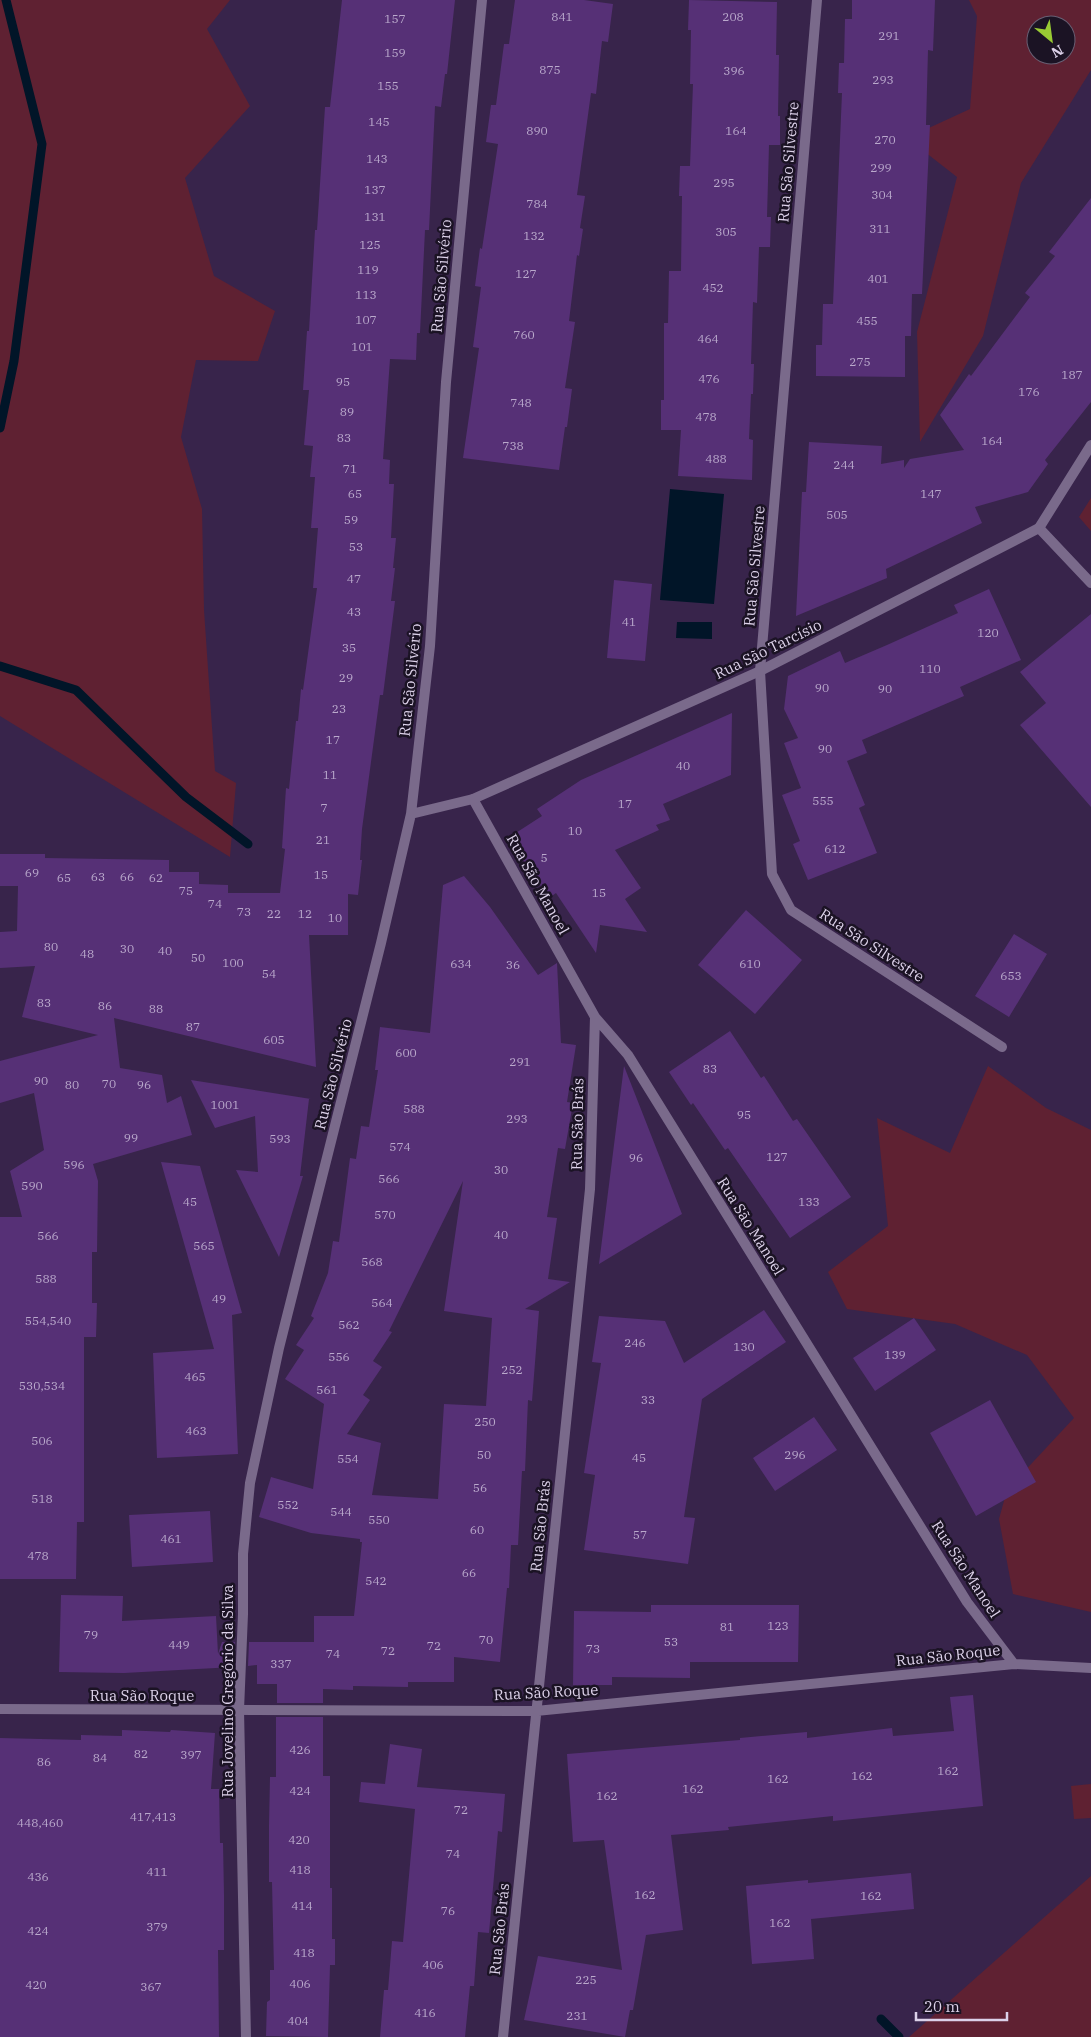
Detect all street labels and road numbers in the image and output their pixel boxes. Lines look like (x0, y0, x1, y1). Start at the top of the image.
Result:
street label: Rua São Silvestre (773, 101, 803, 223)
street label: Rua São Silvério (427, 219, 455, 333)
street label: Rua São Silvestre (739, 505, 769, 627)
street label: Rua São Tarcísio (711, 615, 825, 683)
street label: Rua São Silvério (395, 622, 425, 738)
street label: Rua São Manoel (503, 830, 573, 938)
street label: Rua São Silvestre (816, 904, 928, 986)
street label: Rua São Silvério (310, 1017, 356, 1131)
street label: Rua São Brás (567, 1078, 587, 1170)
street label: Rua São Manoel (713, 1174, 789, 1278)
street label: Rua São Brás (526, 1479, 554, 1573)
street label: Rua São Manoel (928, 1517, 1004, 1621)
street label: Rua Jovelino Gregório da Silva (218, 1585, 237, 1797)
street label: Rua São Roque (895, 1640, 1001, 1670)
street label: Rua São Roque (493, 1680, 599, 1704)
street label: Rua São Roque (90, 1686, 194, 1705)
street label: Rua São Brás (485, 1882, 513, 1976)

